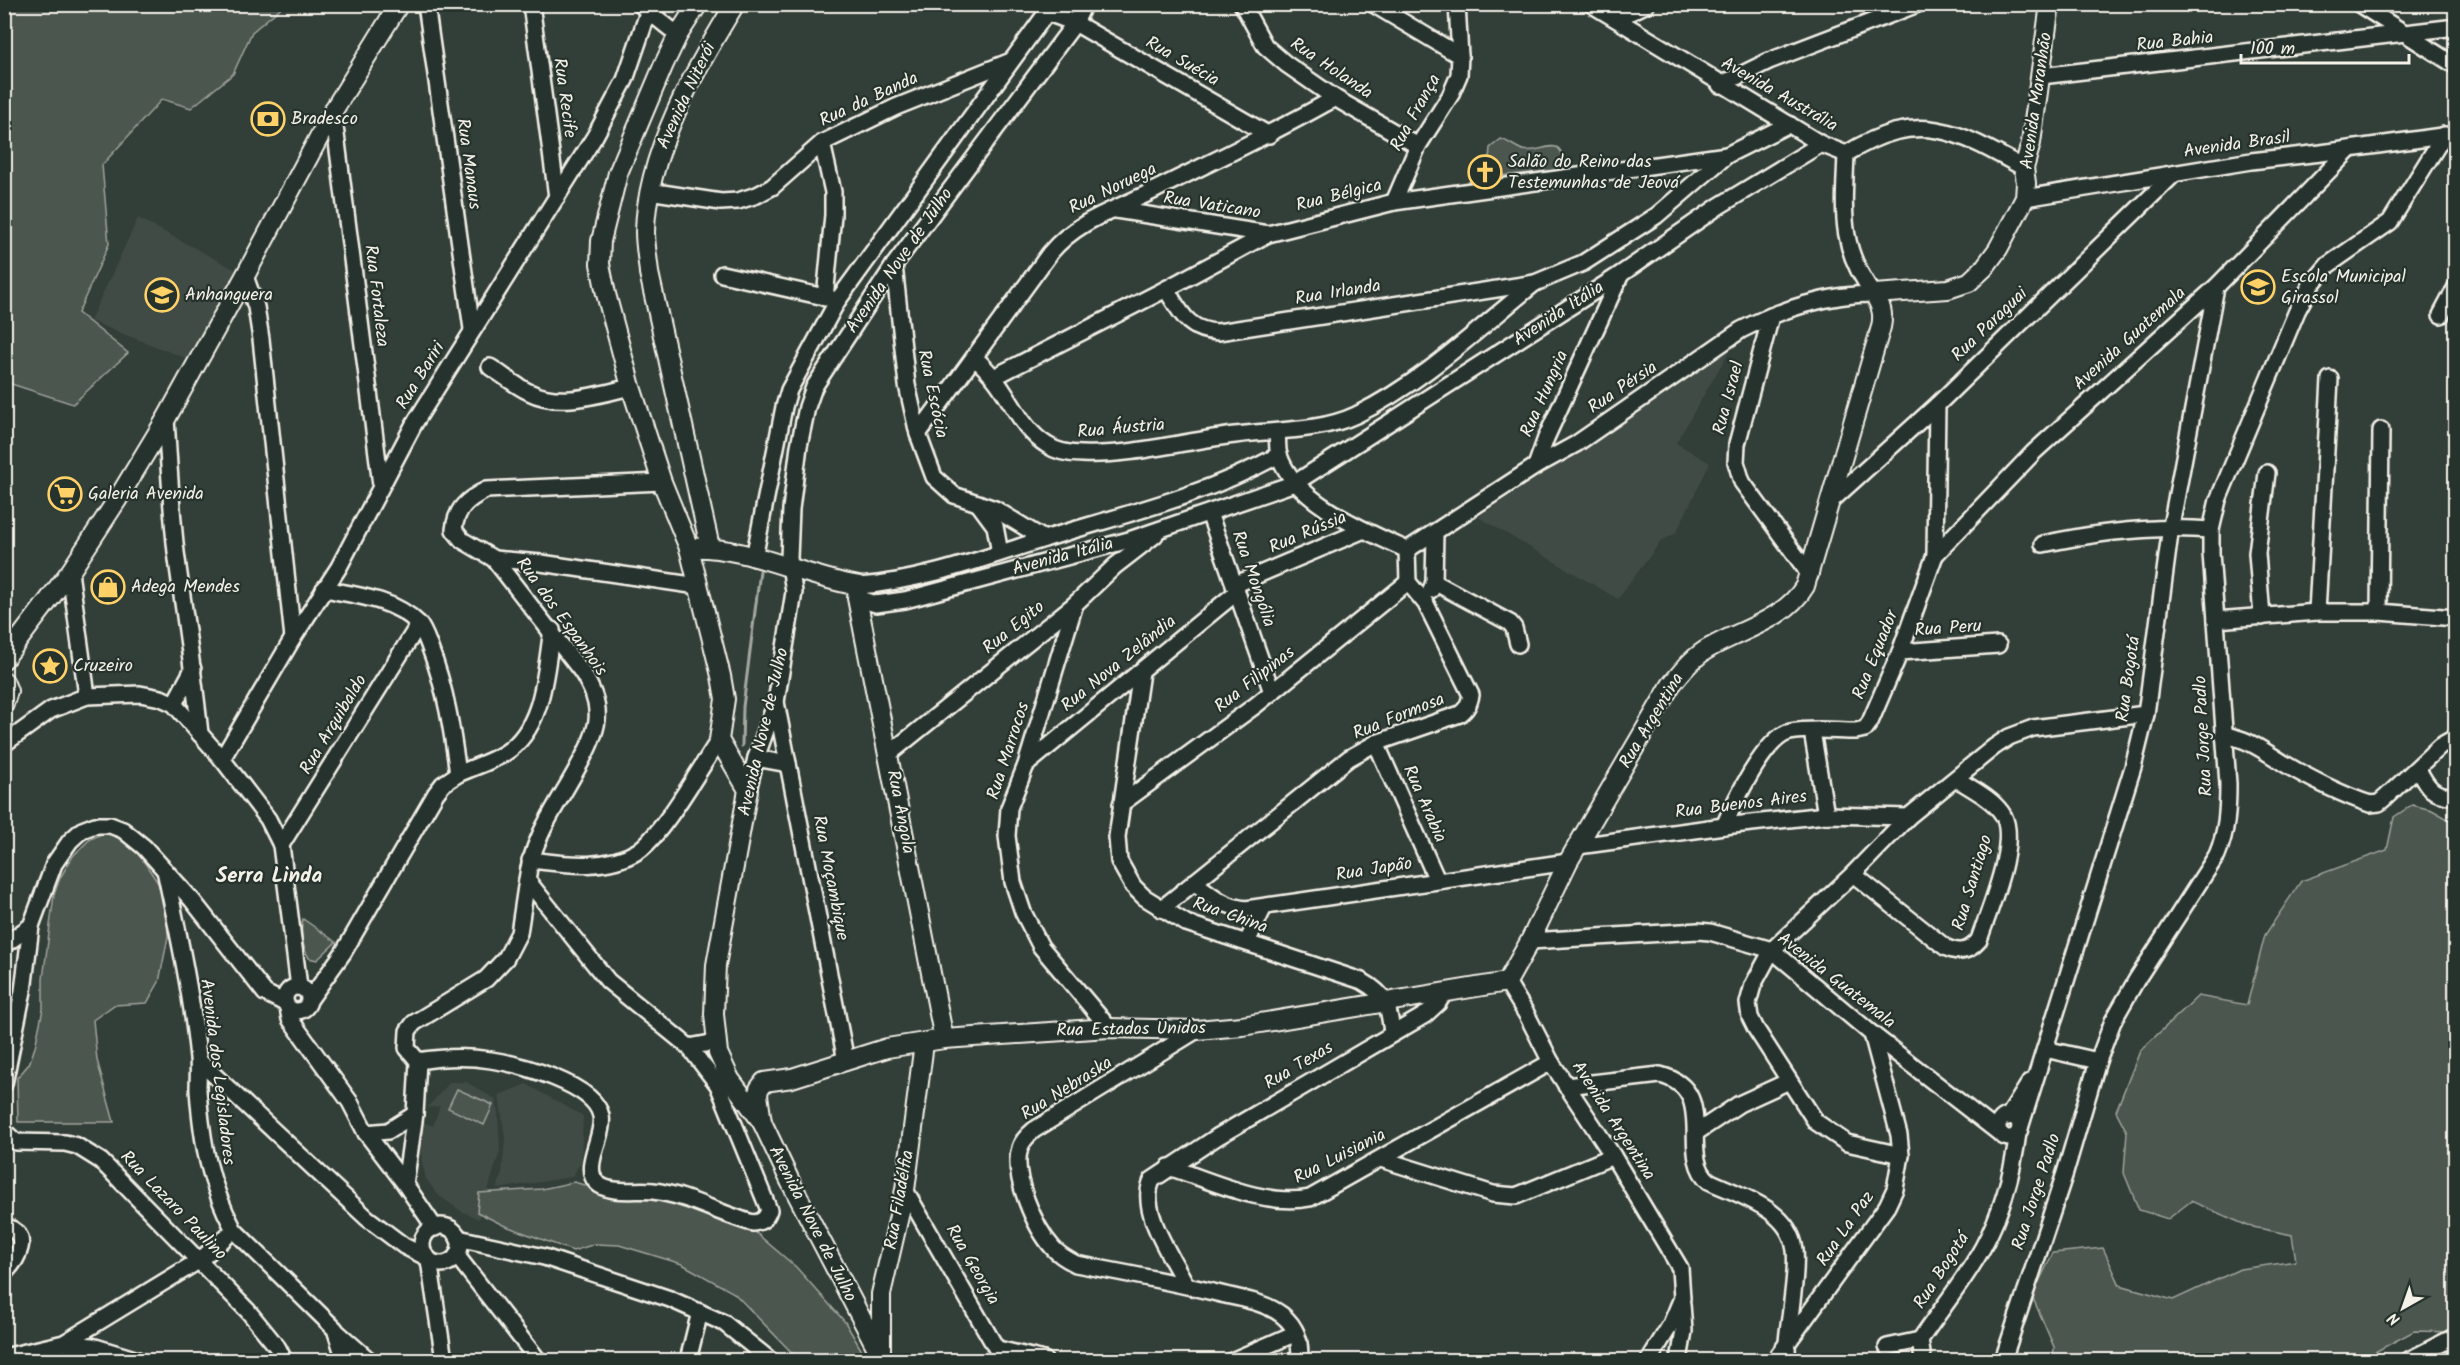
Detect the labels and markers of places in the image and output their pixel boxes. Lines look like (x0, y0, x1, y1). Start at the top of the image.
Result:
bank icon: Bradesco (250, 101, 286, 137)
place label: Bradesco (291, 105, 358, 134)
place label: Salão do Reino das Testemunhas de Jeová (1508, 148, 1681, 198)
church icon: Salão do Reino das Testemunhas de Jeová (1467, 154, 1503, 190)
place label: Escola Municipal Girassol (2281, 263, 2407, 313)
school or university icon: Escola Municipal Girassol (2240, 269, 2276, 305)
school or university icon: Anhanguera (144, 277, 180, 313)
place label: Anhanguera (185, 281, 273, 310)
supermarket icon: Galeria Avenida (47, 476, 83, 512)
place label: Galeria Avenida (88, 480, 204, 509)
shop icon: Adega Mendes (90, 569, 126, 605)
place label: Adega Mendes (131, 573, 240, 602)
place icon: Cruzeiro (32, 648, 68, 684)
place label: Cruzeiro (73, 652, 133, 681)

